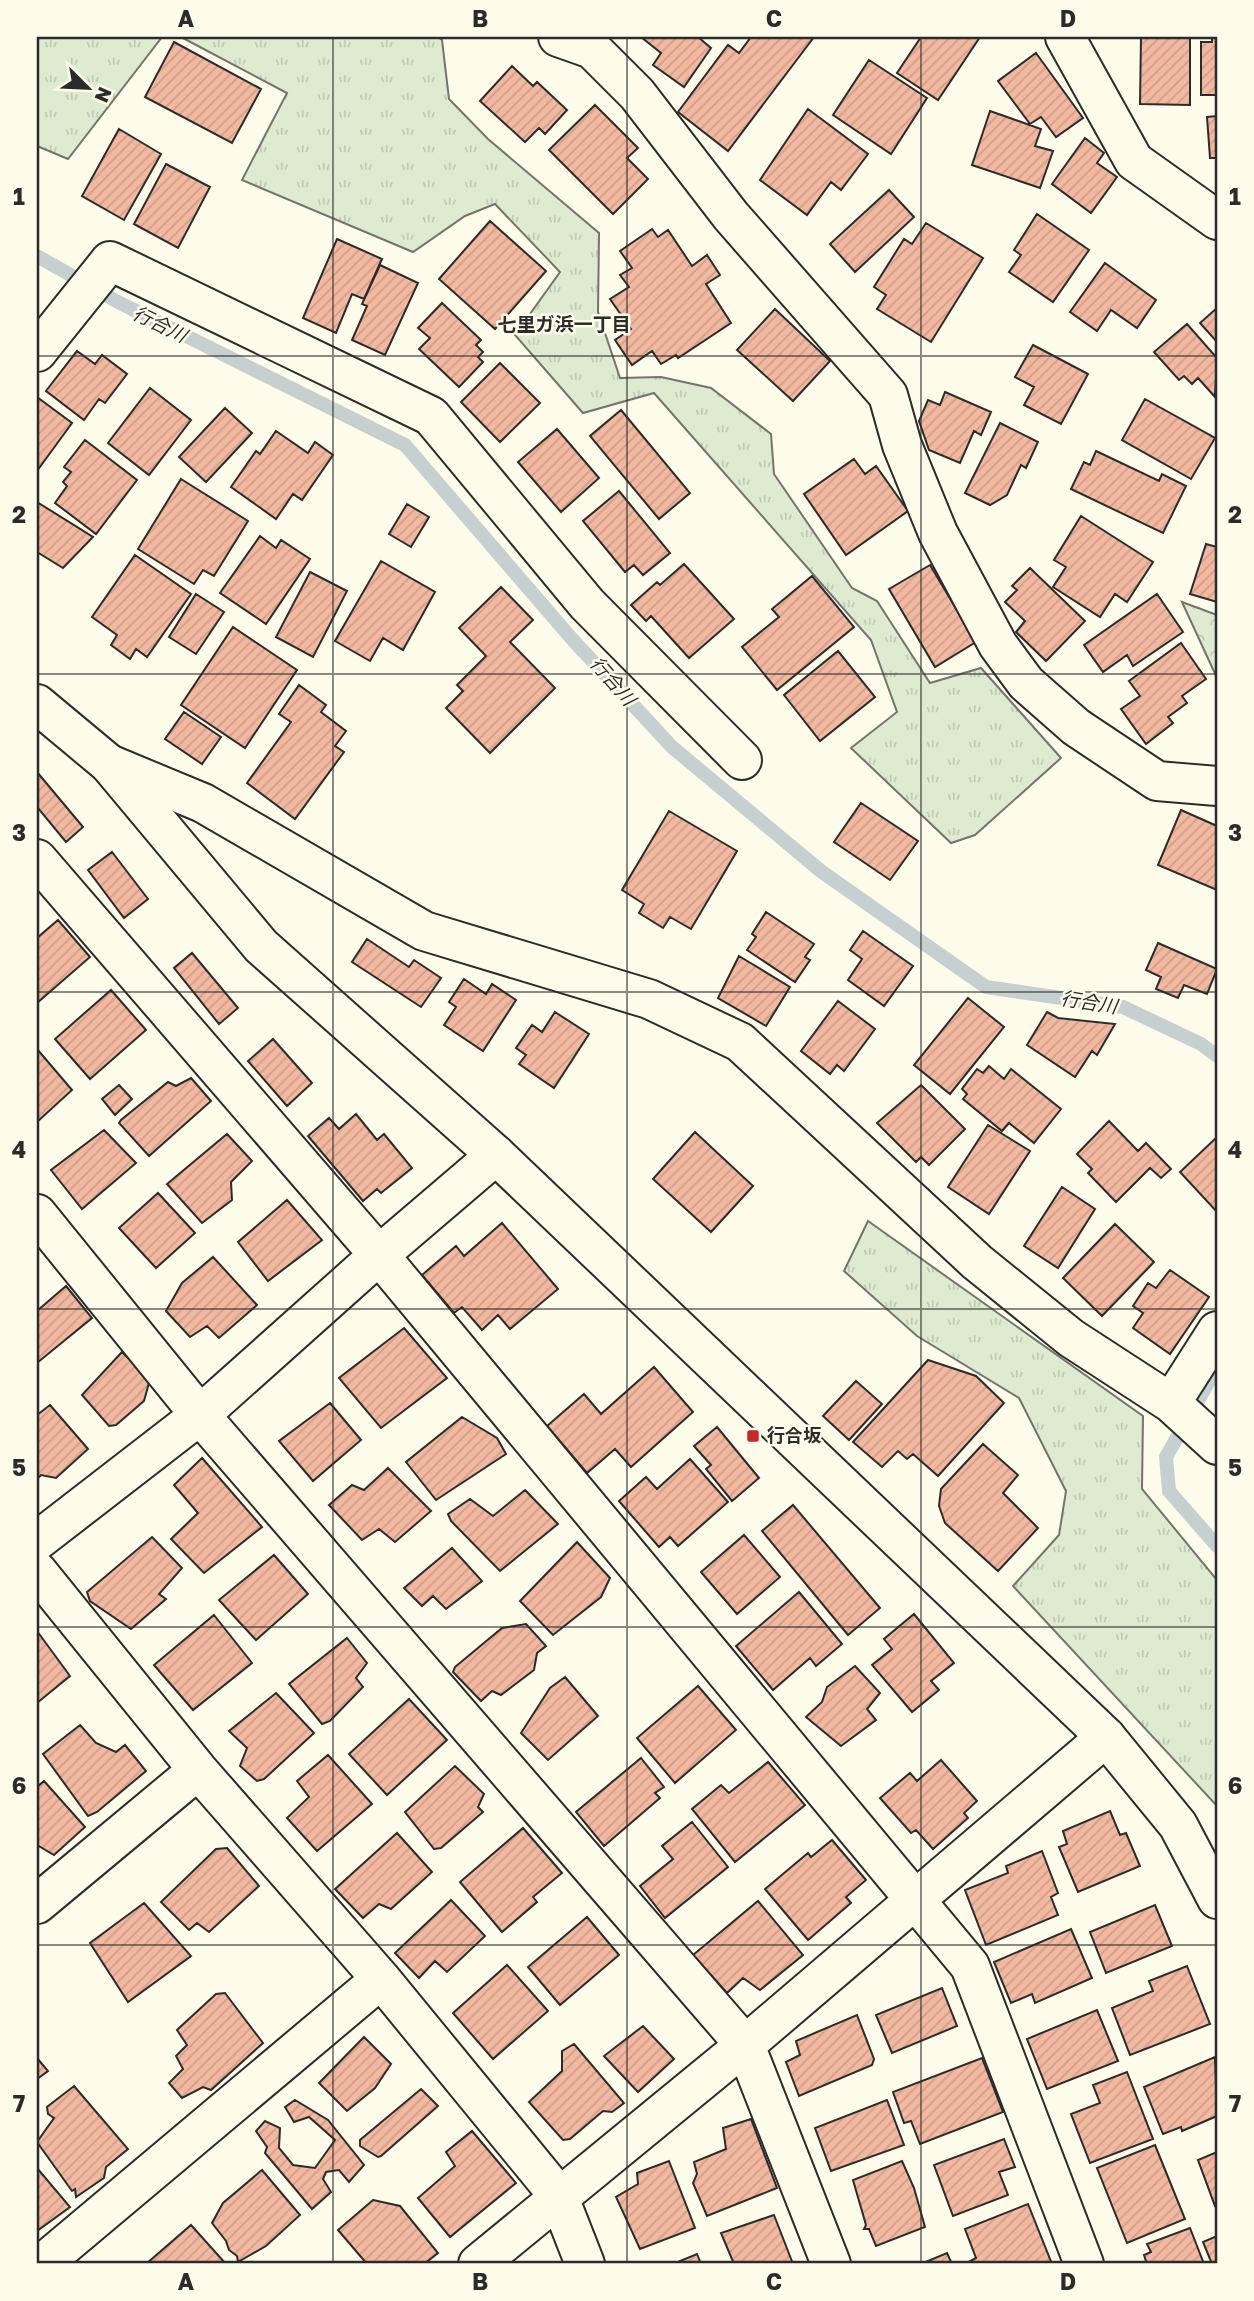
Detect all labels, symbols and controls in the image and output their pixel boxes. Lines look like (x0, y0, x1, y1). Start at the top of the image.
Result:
text: A (178, 4, 195, 32)
text: B (472, 4, 488, 32)
text: C (766, 4, 782, 32)
text: D (1060, 4, 1076, 32)
north arrow (52, 52, 122, 122)
text: N (91, 84, 117, 106)
text: 1 (13, 182, 25, 210)
text: 1 (1229, 182, 1241, 210)
water label: 行合川 (130, 301, 193, 347)
district label: 七里ガ浜一丁目 (497, 312, 631, 335)
text: 2 (12, 500, 26, 528)
text: 2 (1228, 500, 1242, 528)
water label: 行合川 (586, 652, 642, 711)
text: 3 (12, 818, 26, 846)
text: 3 (1228, 818, 1242, 846)
water label: 行合川 (1059, 986, 1121, 1018)
text: 4 (12, 1135, 26, 1163)
text: 4 (1228, 1135, 1242, 1163)
place label: 行合坂 (767, 1424, 822, 1446)
marker: 行合坂 (745, 1428, 761, 1444)
text: 5 (12, 1453, 26, 1481)
text: 5 (1228, 1453, 1242, 1481)
text: 6 (12, 1771, 26, 1799)
text: 6 (1228, 1771, 1242, 1799)
text: 7 (13, 2089, 25, 2117)
text: 7 (1229, 2089, 1241, 2117)
text: A (178, 2267, 195, 2295)
text: B (472, 2267, 488, 2295)
text: C (766, 2267, 782, 2295)
text: D (1060, 2267, 1076, 2295)

